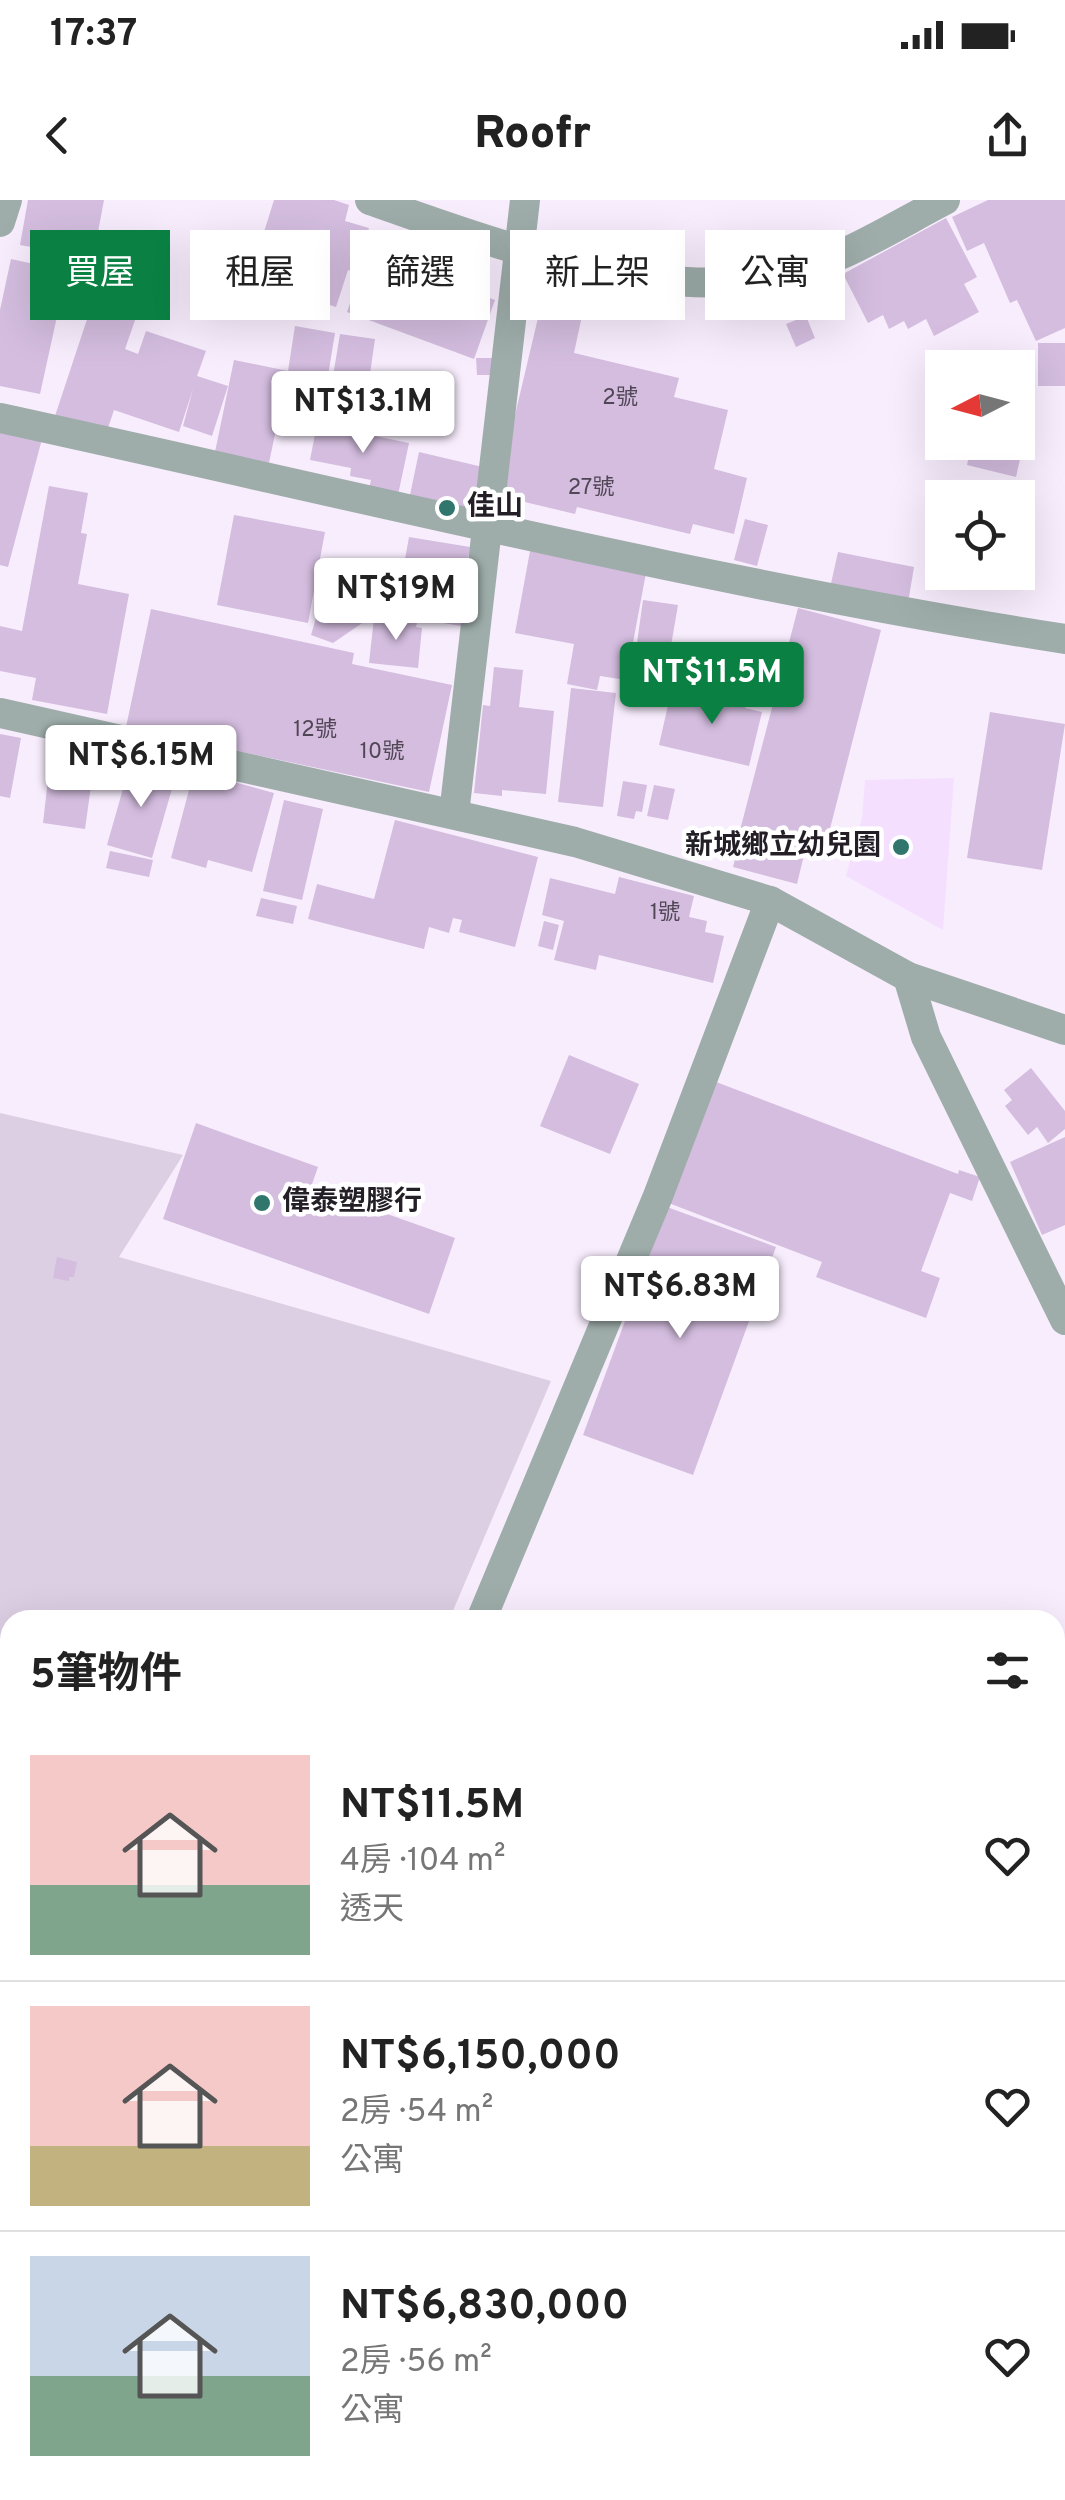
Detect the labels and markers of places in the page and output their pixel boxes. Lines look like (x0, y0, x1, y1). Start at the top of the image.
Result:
pin: NT$13.1M (260, 371, 466, 456)
place label: 佳山 (467, 490, 523, 526)
marker: 佳山 (436, 497, 458, 519)
pin: NT$19M (315, 558, 477, 643)
pin: NT$11.5M (609, 642, 815, 727)
pin: NT$6.15M (38, 725, 244, 810)
place label: 新城鄉立幼兒園 (685, 829, 881, 865)
marker: 新城鄉立幼兒園 (890, 836, 912, 858)
place label: 偉泰塑膠行 (282, 1185, 422, 1221)
marker: 偉泰塑膠行 (251, 1192, 273, 1214)
pin: NT$6.83M (577, 1256, 783, 1341)

